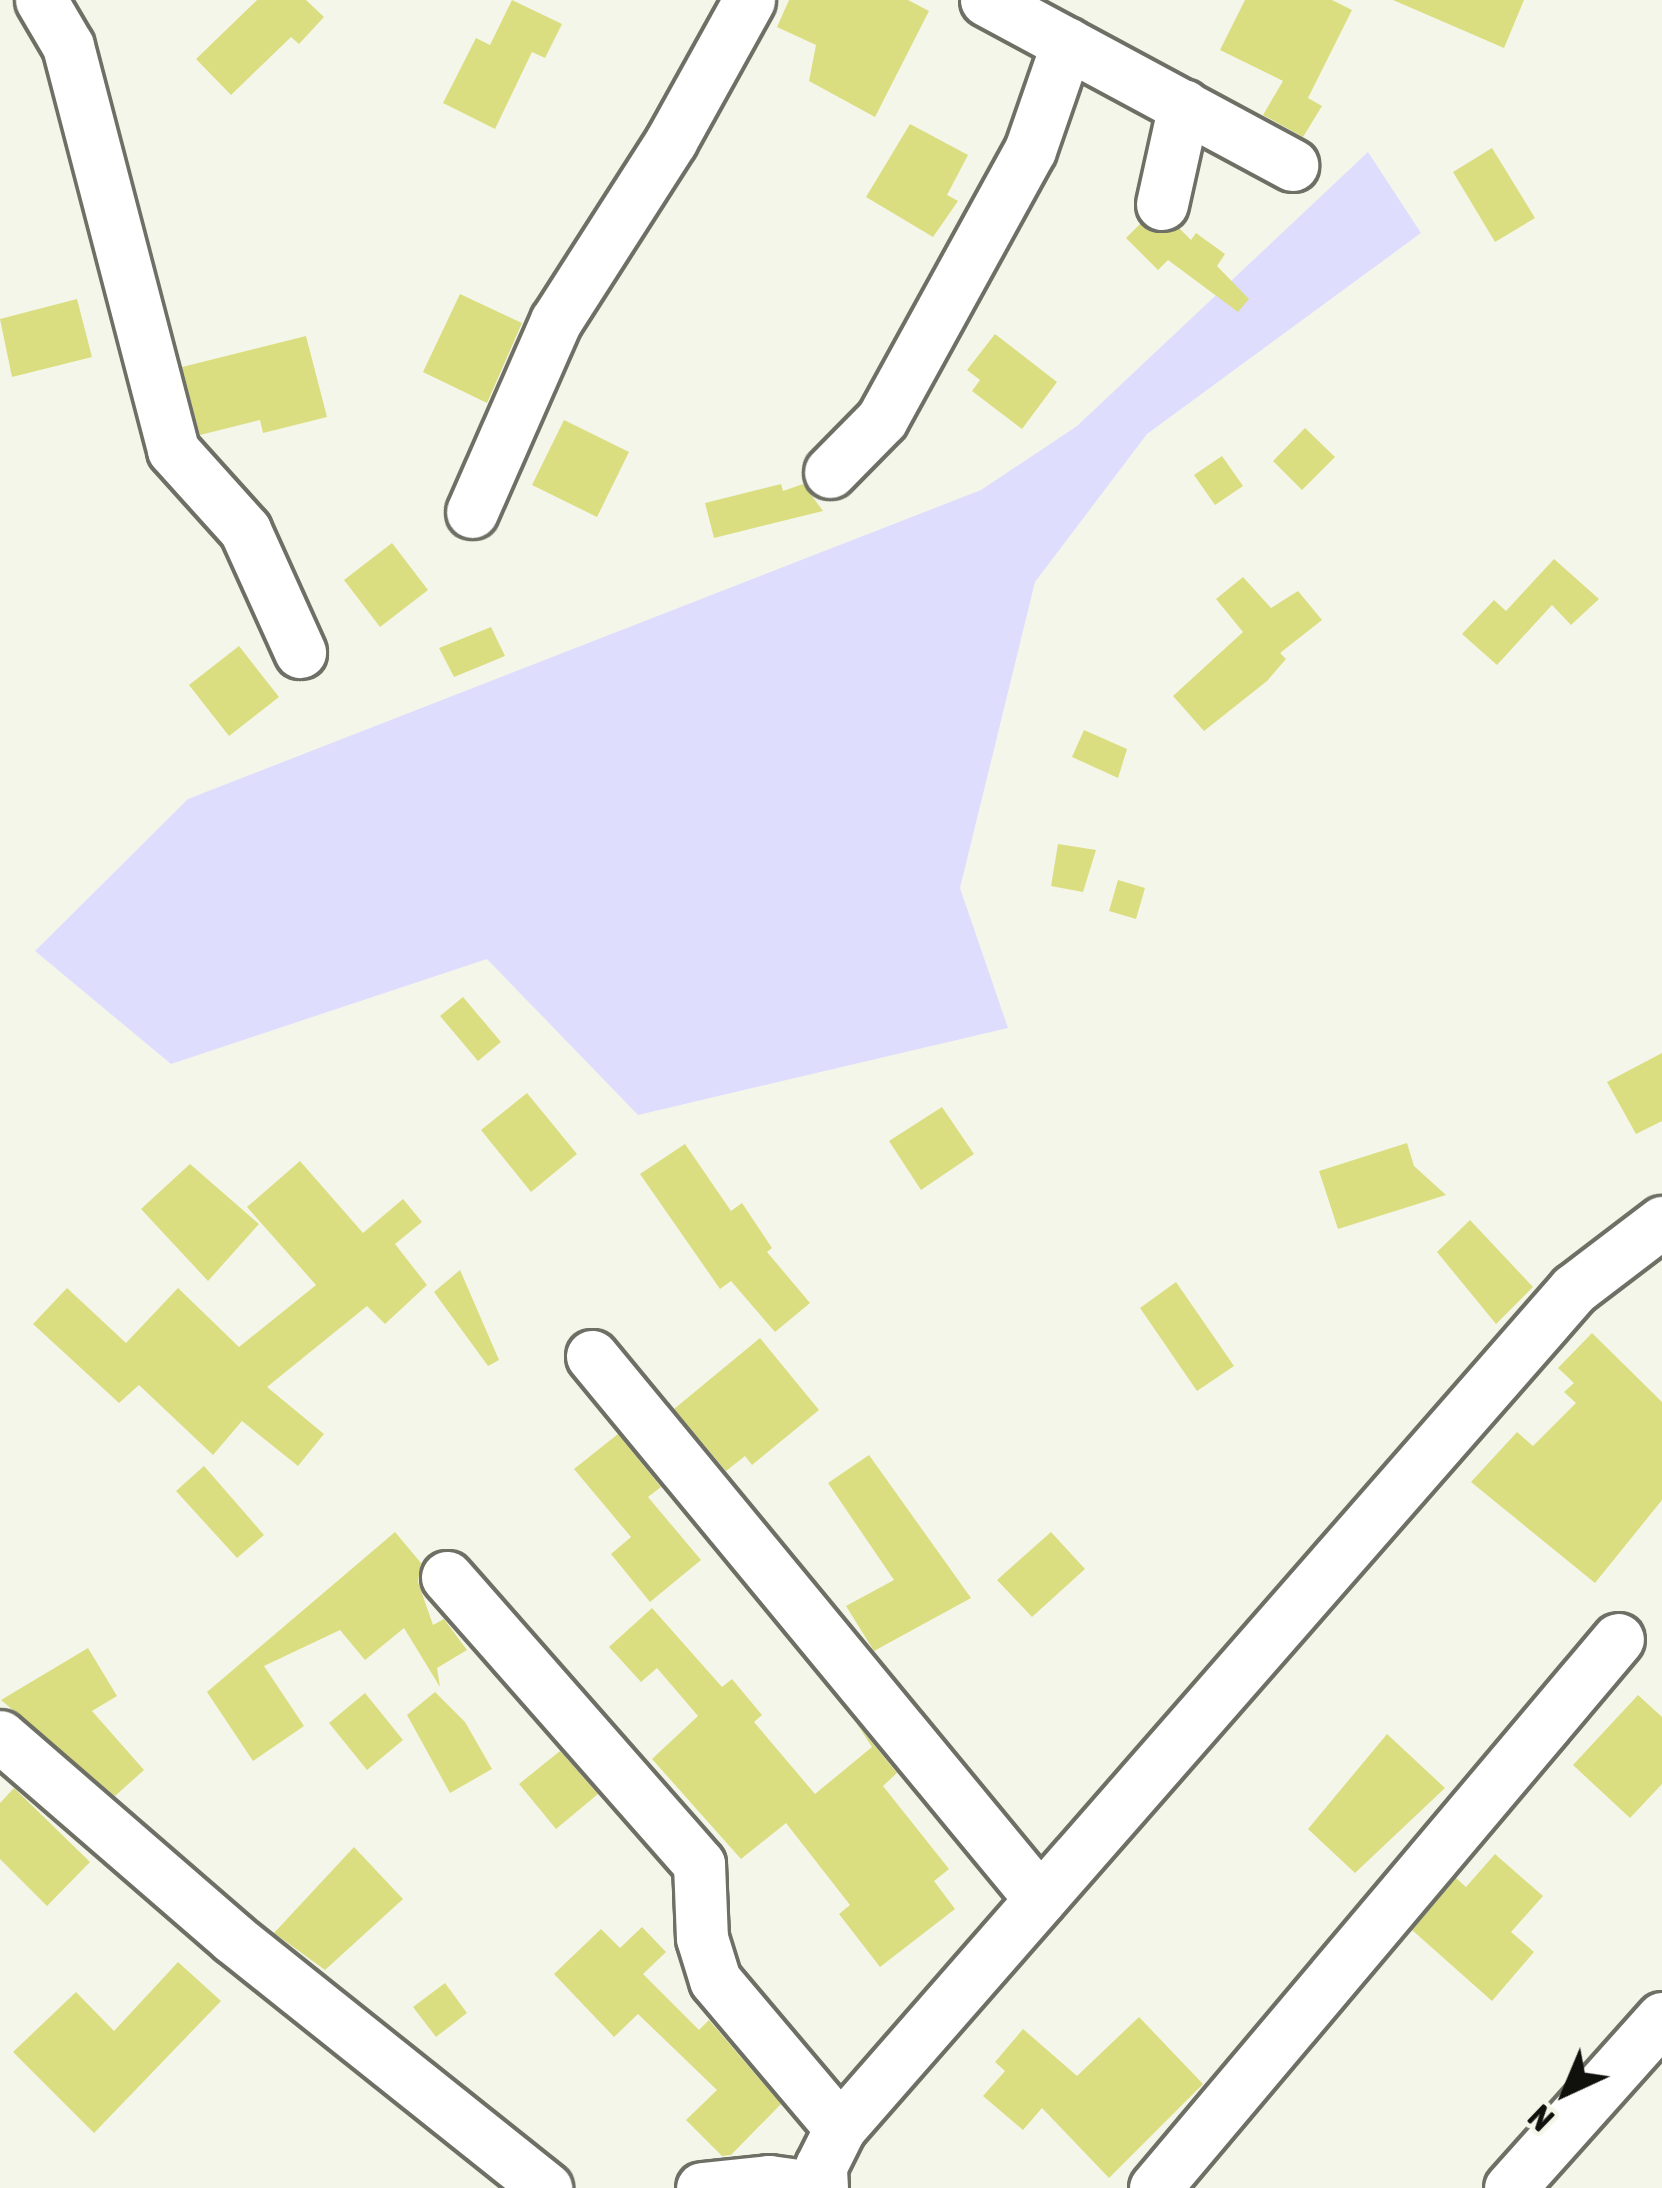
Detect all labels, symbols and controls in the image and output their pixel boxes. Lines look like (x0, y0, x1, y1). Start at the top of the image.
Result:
north arrow (1506, 2032, 1626, 2152)
text: N (1521, 2097, 1561, 2138)

